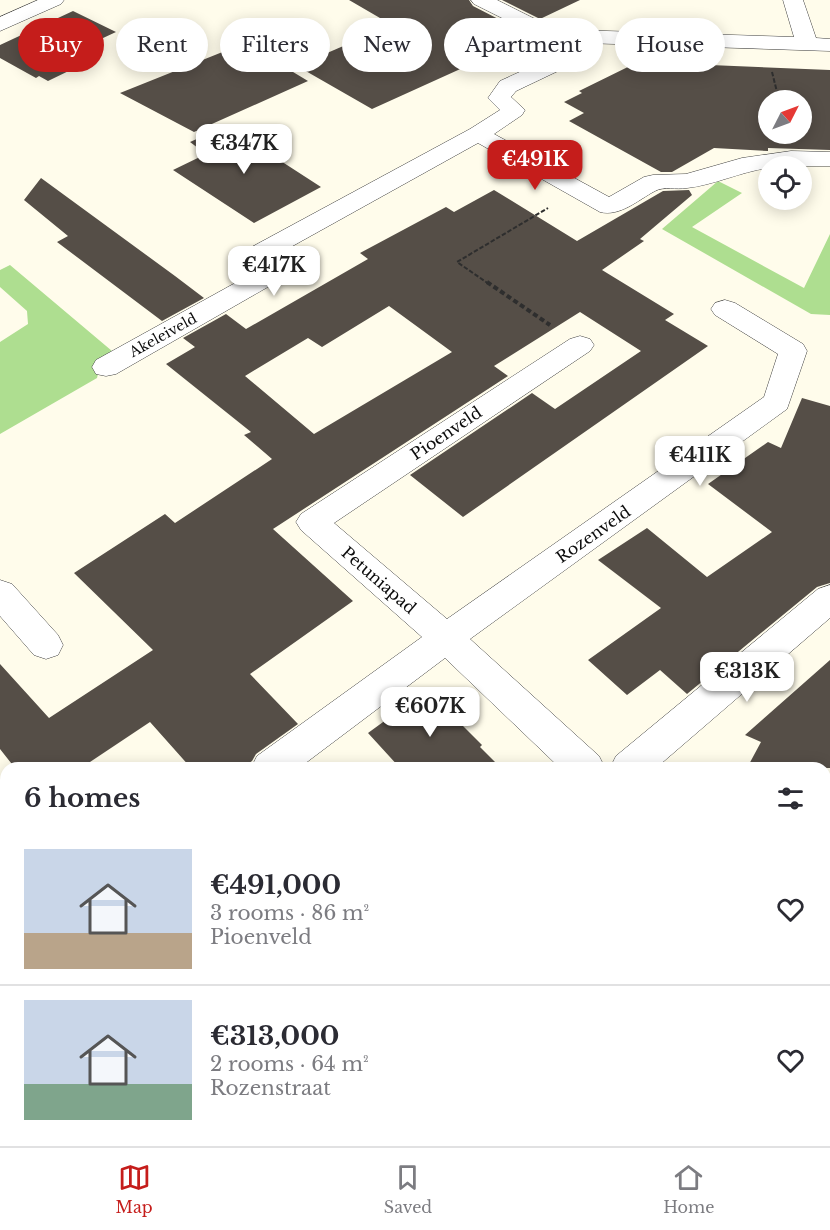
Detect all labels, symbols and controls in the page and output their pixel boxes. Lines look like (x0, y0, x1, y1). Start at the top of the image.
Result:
chip: Buy (18, 18, 104, 72)
chip: Rent (116, 18, 208, 72)
chip: Filters (220, 18, 330, 72)
chip: New (342, 18, 432, 72)
chip: Apartment (444, 18, 603, 72)
chip: House (615, 18, 725, 72)
north arrow (758, 90, 812, 144)
map controls (758, 90, 812, 210)
pin: €347K (202, 124, 286, 175)
text: €347K (210, 131, 278, 155)
pin: €491K (493, 140, 577, 191)
text: €491K (501, 147, 569, 171)
button: locate (758, 156, 812, 210)
pin: €417K (232, 246, 316, 297)
text: €417K (242, 253, 306, 277)
street label: Akeleiveld (125, 309, 200, 361)
street label: Pioenveld (407, 402, 485, 464)
pin: €411K (658, 436, 742, 487)
text: €411K (669, 443, 731, 467)
street label: Rozenveld (552, 501, 634, 567)
street label: Petuniapad (338, 542, 421, 618)
pin: €313K (705, 652, 789, 703)
text: €313K (714, 659, 780, 683)
pin: €607K (388, 687, 472, 738)
text: €607K (395, 694, 465, 718)
text: 6 homes (24, 782, 140, 814)
icon: filters (774, 782, 807, 815)
text: €491,000 (210, 869, 341, 901)
icon: home (72, 873, 144, 945)
icon: heart (774, 893, 807, 926)
text: 3 rooms · 86 m² (210, 901, 369, 925)
text: Pioenveld (210, 925, 312, 949)
text: €313,000 (210, 1020, 339, 1052)
icon: home (72, 1024, 144, 1096)
icon: heart (774, 1044, 807, 1077)
text: 2 rooms · 64 m² (210, 1052, 369, 1076)
text: Rozenstraat (210, 1076, 331, 1100)
tab: Map (116, 1161, 153, 1217)
tab: Saved (384, 1161, 432, 1217)
tab: Home (663, 1161, 714, 1217)

